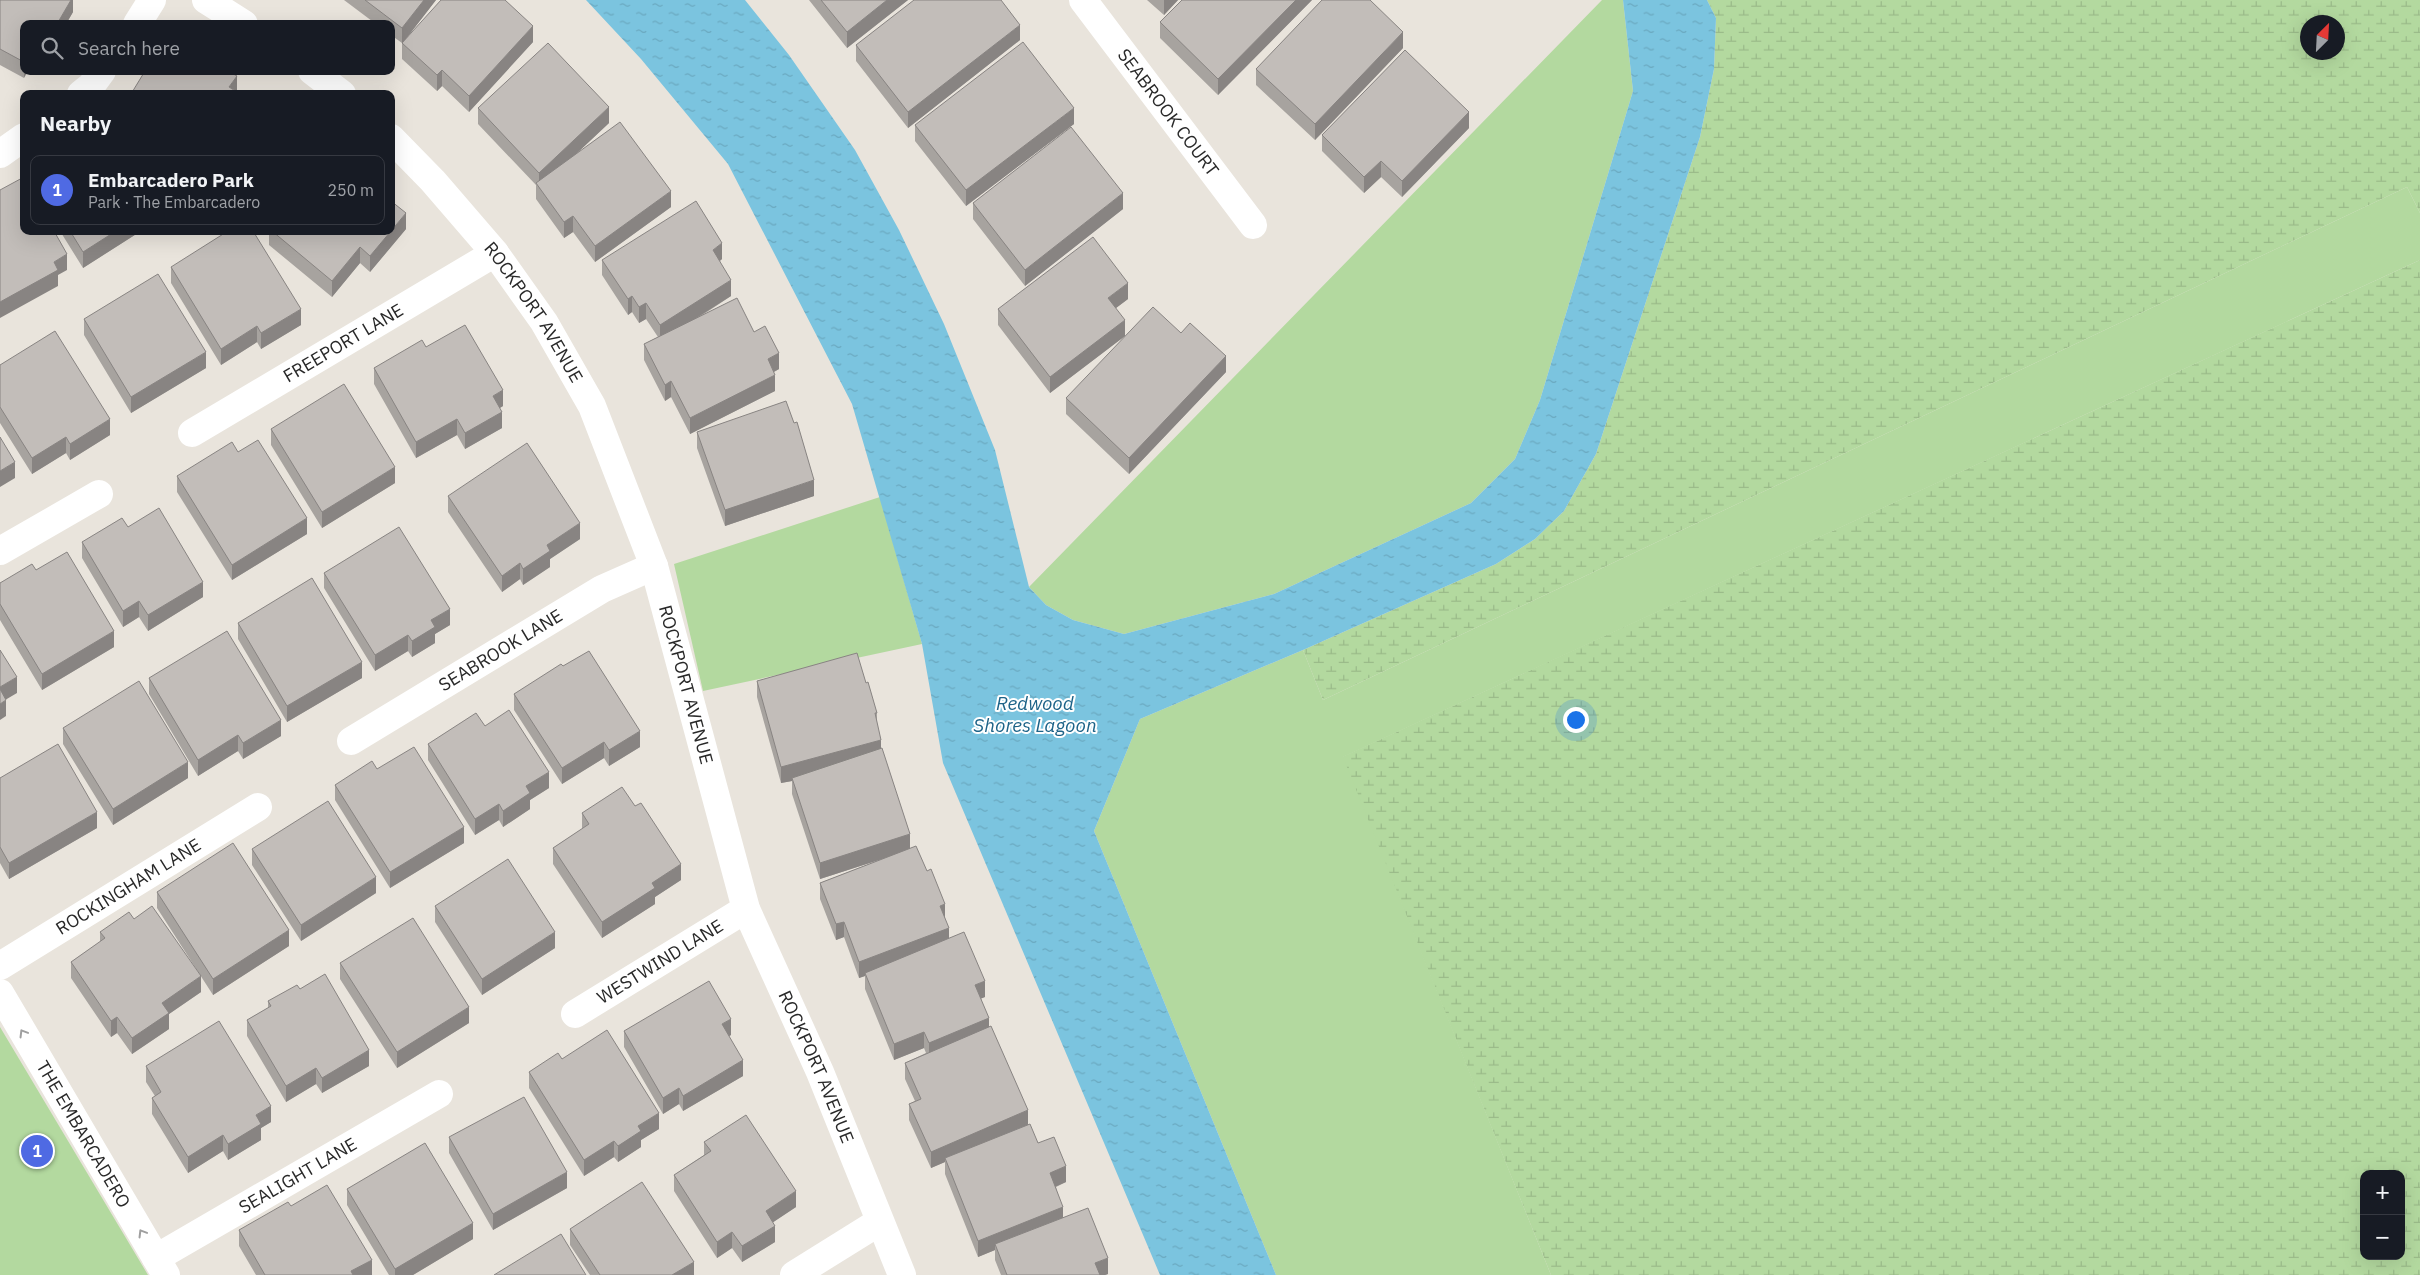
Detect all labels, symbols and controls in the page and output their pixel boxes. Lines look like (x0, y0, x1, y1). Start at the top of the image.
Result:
north arrow (2300, 15, 2345, 60)
search box (20, 20, 395, 75)
icon: search (38, 34, 66, 62)
text: Search here (78, 36, 180, 60)
street label: SEABROOK COURT (1113, 44, 1224, 181)
text: Nearby (40, 109, 111, 137)
text: Embarcadero Park (88, 168, 254, 192)
text: 1 (52, 180, 62, 200)
text: 250 m (327, 180, 374, 200)
text: Park · The Embarcadero (88, 192, 260, 212)
street label: ROCKPORT AVENUE (479, 237, 588, 387)
street label: FREEPORT LANE (279, 298, 407, 387)
street label: ROCKPORT AVENUE (654, 603, 719, 767)
street label: SEABROOK LANE (434, 604, 567, 696)
water label: Redwood Shores Lagoon (973, 691, 1097, 737)
your location (1563, 707, 1589, 733)
street label: ROCKINGHAM LANE (51, 833, 205, 940)
street label: WESTWIND LANE (593, 914, 727, 1009)
street label: ROCKPORT AVENUE (774, 987, 859, 1146)
one-way arrow (20, 1029, 30, 1038)
street label: THE EMBARCADERO (31, 1056, 136, 1212)
pin: 1 (21, 1132, 53, 1170)
street label: SEALIGHT LANE (234, 1132, 361, 1219)
map controls (2360, 1170, 2405, 1260)
button: + (2360, 1170, 2405, 1215)
button: − (2360, 1215, 2405, 1260)
one-way arrow (138, 1229, 148, 1238)

